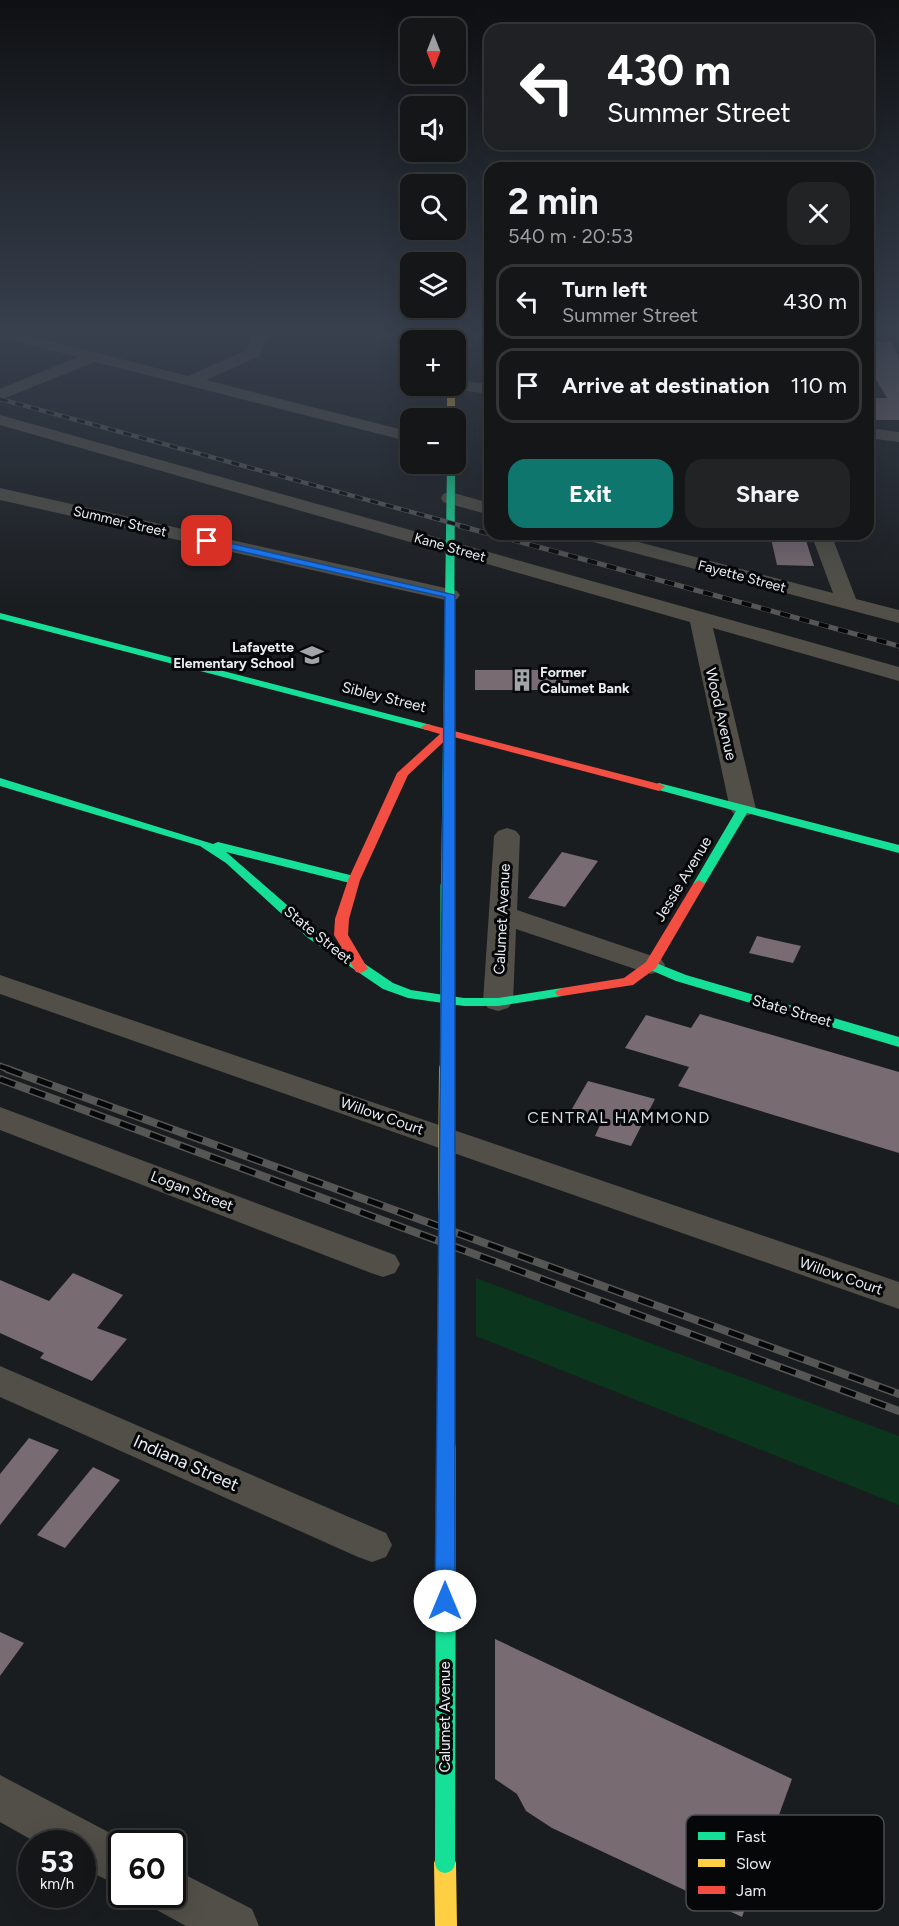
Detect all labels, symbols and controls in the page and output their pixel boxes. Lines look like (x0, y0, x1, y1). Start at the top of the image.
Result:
north arrow (400, 18, 466, 84)
map controls (400, 18, 466, 474)
text: 430 m (607, 45, 731, 96)
icon: left (508, 48, 586, 126)
button: sound (400, 96, 466, 162)
text: Summer Street (607, 96, 791, 129)
button: search (400, 174, 466, 240)
text: 2 min (508, 180, 599, 223)
button: close (787, 182, 850, 245)
text: 540 m · 20:53 (508, 224, 633, 248)
button: layers (400, 252, 466, 318)
text: Turn left (562, 276, 648, 303)
icon: left (511, 285, 544, 318)
text: 430 m (783, 288, 847, 315)
text: Summer Street (562, 303, 698, 327)
button: + (400, 330, 466, 396)
icon: arrive (511, 369, 544, 402)
text: Arrive at destination (562, 372, 770, 399)
text: 110 m (791, 372, 847, 399)
button: − (400, 408, 466, 474)
button: Exit (508, 459, 673, 528)
button: Share (685, 459, 850, 528)
street label: Summer Street (72, 502, 168, 540)
pin (181, 515, 232, 566)
icon: arrive (190, 524, 223, 557)
street label: Kane Street (412, 529, 488, 566)
street label: Fayette Street (696, 557, 788, 596)
place label: Lafayette Elementary School (173, 639, 294, 672)
school or university icon: Lafayette Elementary School (299, 642, 325, 668)
place label: Former Calumet Bank (540, 664, 630, 697)
street label: Wood Avenue (702, 666, 740, 762)
building icon: Former Calumet Bank (509, 667, 535, 693)
street label: Sibley Street (340, 678, 428, 716)
street label: Jessie Avenue (651, 833, 715, 925)
street label: Calumet Avenue (490, 863, 514, 975)
street label: State Street (280, 902, 356, 968)
street label: State Street (750, 991, 834, 1031)
street label: Willow Court (338, 1093, 426, 1139)
district label: CENTRAL HAMMOND (527, 1108, 711, 1127)
street label: Logan Street (148, 1167, 236, 1215)
street label: Willow Court (797, 1253, 885, 1299)
street label: Indiana Street (130, 1430, 242, 1496)
position arrow (413, 1569, 477, 1633)
street label: Calumet Avenue (436, 1661, 454, 1773)
legend (686, 1815, 884, 1911)
text: Fast (736, 1827, 766, 1846)
speed limit sign: 60 (108, 1830, 186, 1908)
text: 53 (40, 1843, 74, 1880)
text: Slow (736, 1854, 771, 1873)
text: km/h (40, 1875, 74, 1893)
text: Jam (736, 1881, 766, 1900)

